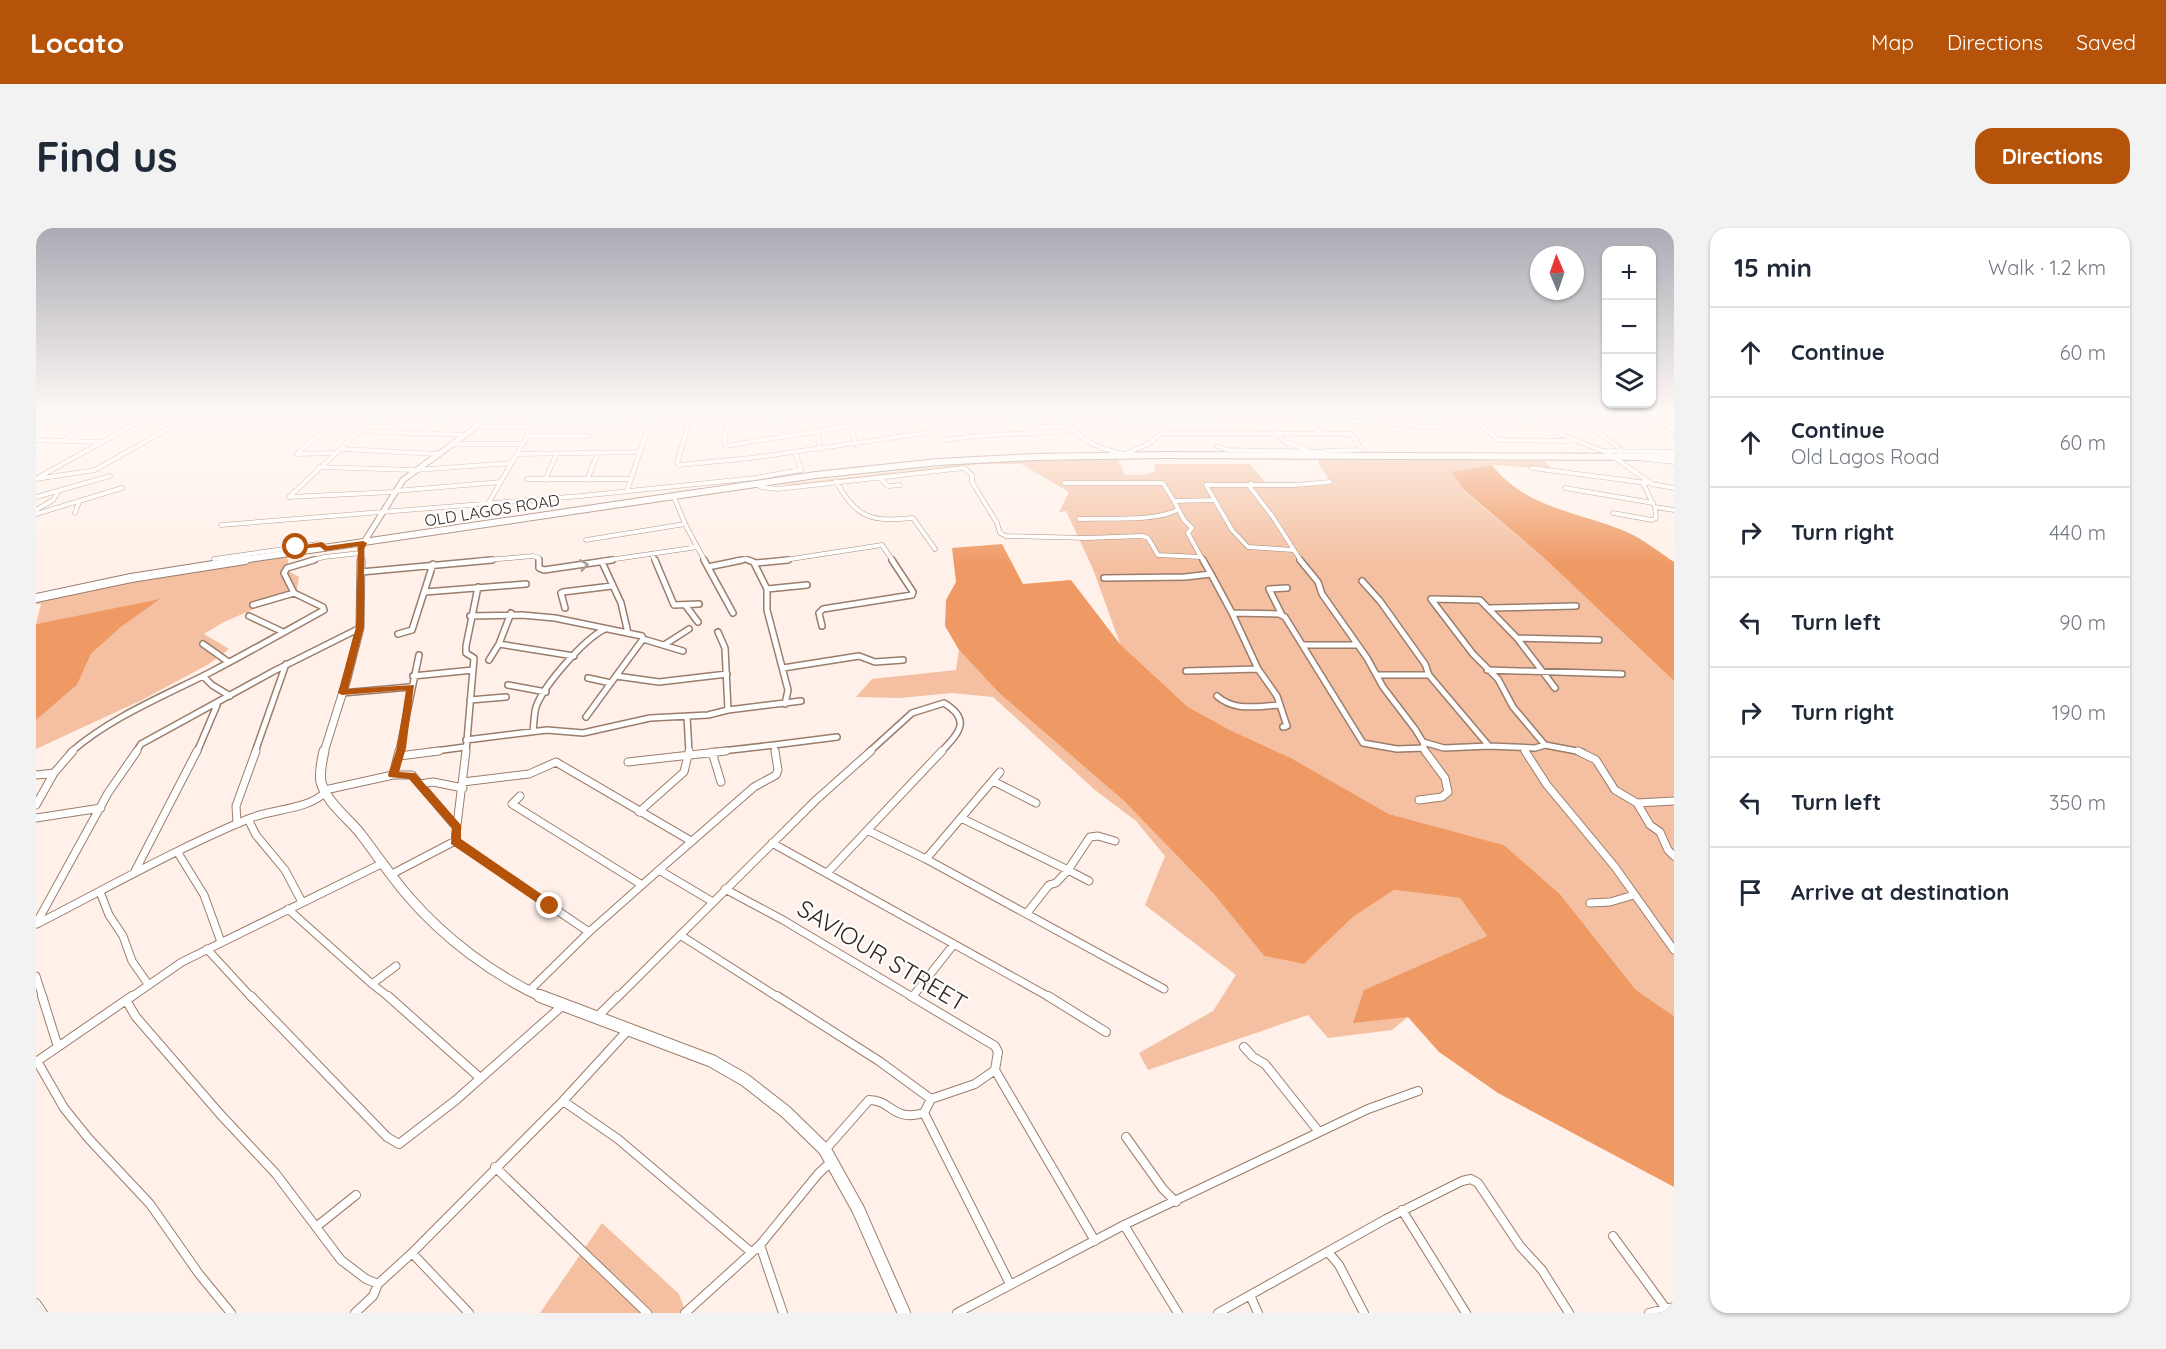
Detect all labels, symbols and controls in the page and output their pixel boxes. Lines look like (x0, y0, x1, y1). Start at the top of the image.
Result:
text: Locato (30, 25, 124, 60)
text: Map (1871, 29, 1914, 55)
text: Directions (1947, 29, 2043, 55)
text: Saved (2076, 29, 2136, 55)
button: Directions (1975, 128, 2130, 184)
text: Find us (36, 130, 178, 183)
north arrow (1530, 246, 1584, 300)
map controls (1602, 246, 1656, 408)
button: + (1602, 246, 1656, 300)
text: 15 min (1734, 251, 1812, 284)
text: Walk · 1.2 km (1988, 255, 2106, 280)
button: − (1602, 300, 1656, 354)
icon: ahead (1734, 336, 1767, 369)
text: Continue (1791, 338, 1885, 366)
text: 60 m (2060, 340, 2106, 365)
button: layers (1602, 354, 1656, 408)
text: Continue (1791, 416, 1885, 444)
icon: ahead (1734, 426, 1767, 459)
text: 60 m (2060, 430, 2106, 455)
text: Old Lagos Road (1791, 444, 1940, 469)
street label: OLD LAGOS ROAD (423, 489, 561, 531)
icon: right (1734, 516, 1767, 549)
text: Turn right (1791, 518, 1895, 546)
text: 440 m (2049, 520, 2106, 545)
route start (282, 533, 308, 559)
one-way arrow (580, 560, 589, 572)
icon: left (1734, 606, 1767, 639)
text: Turn left (1791, 608, 1881, 636)
text: 90 m (2059, 610, 2106, 635)
icon: right (1734, 696, 1767, 729)
text: Turn right (1791, 698, 1895, 726)
text: 190 m (2052, 700, 2106, 725)
icon: left (1734, 786, 1767, 819)
text: Turn left (1791, 788, 1881, 816)
text: 350 m (2049, 790, 2106, 815)
icon: arrive (1734, 876, 1767, 909)
text: Arrive at destination (1791, 878, 2009, 906)
route end (536, 892, 562, 918)
street label: SAVIOUR STREET (792, 893, 973, 1018)

